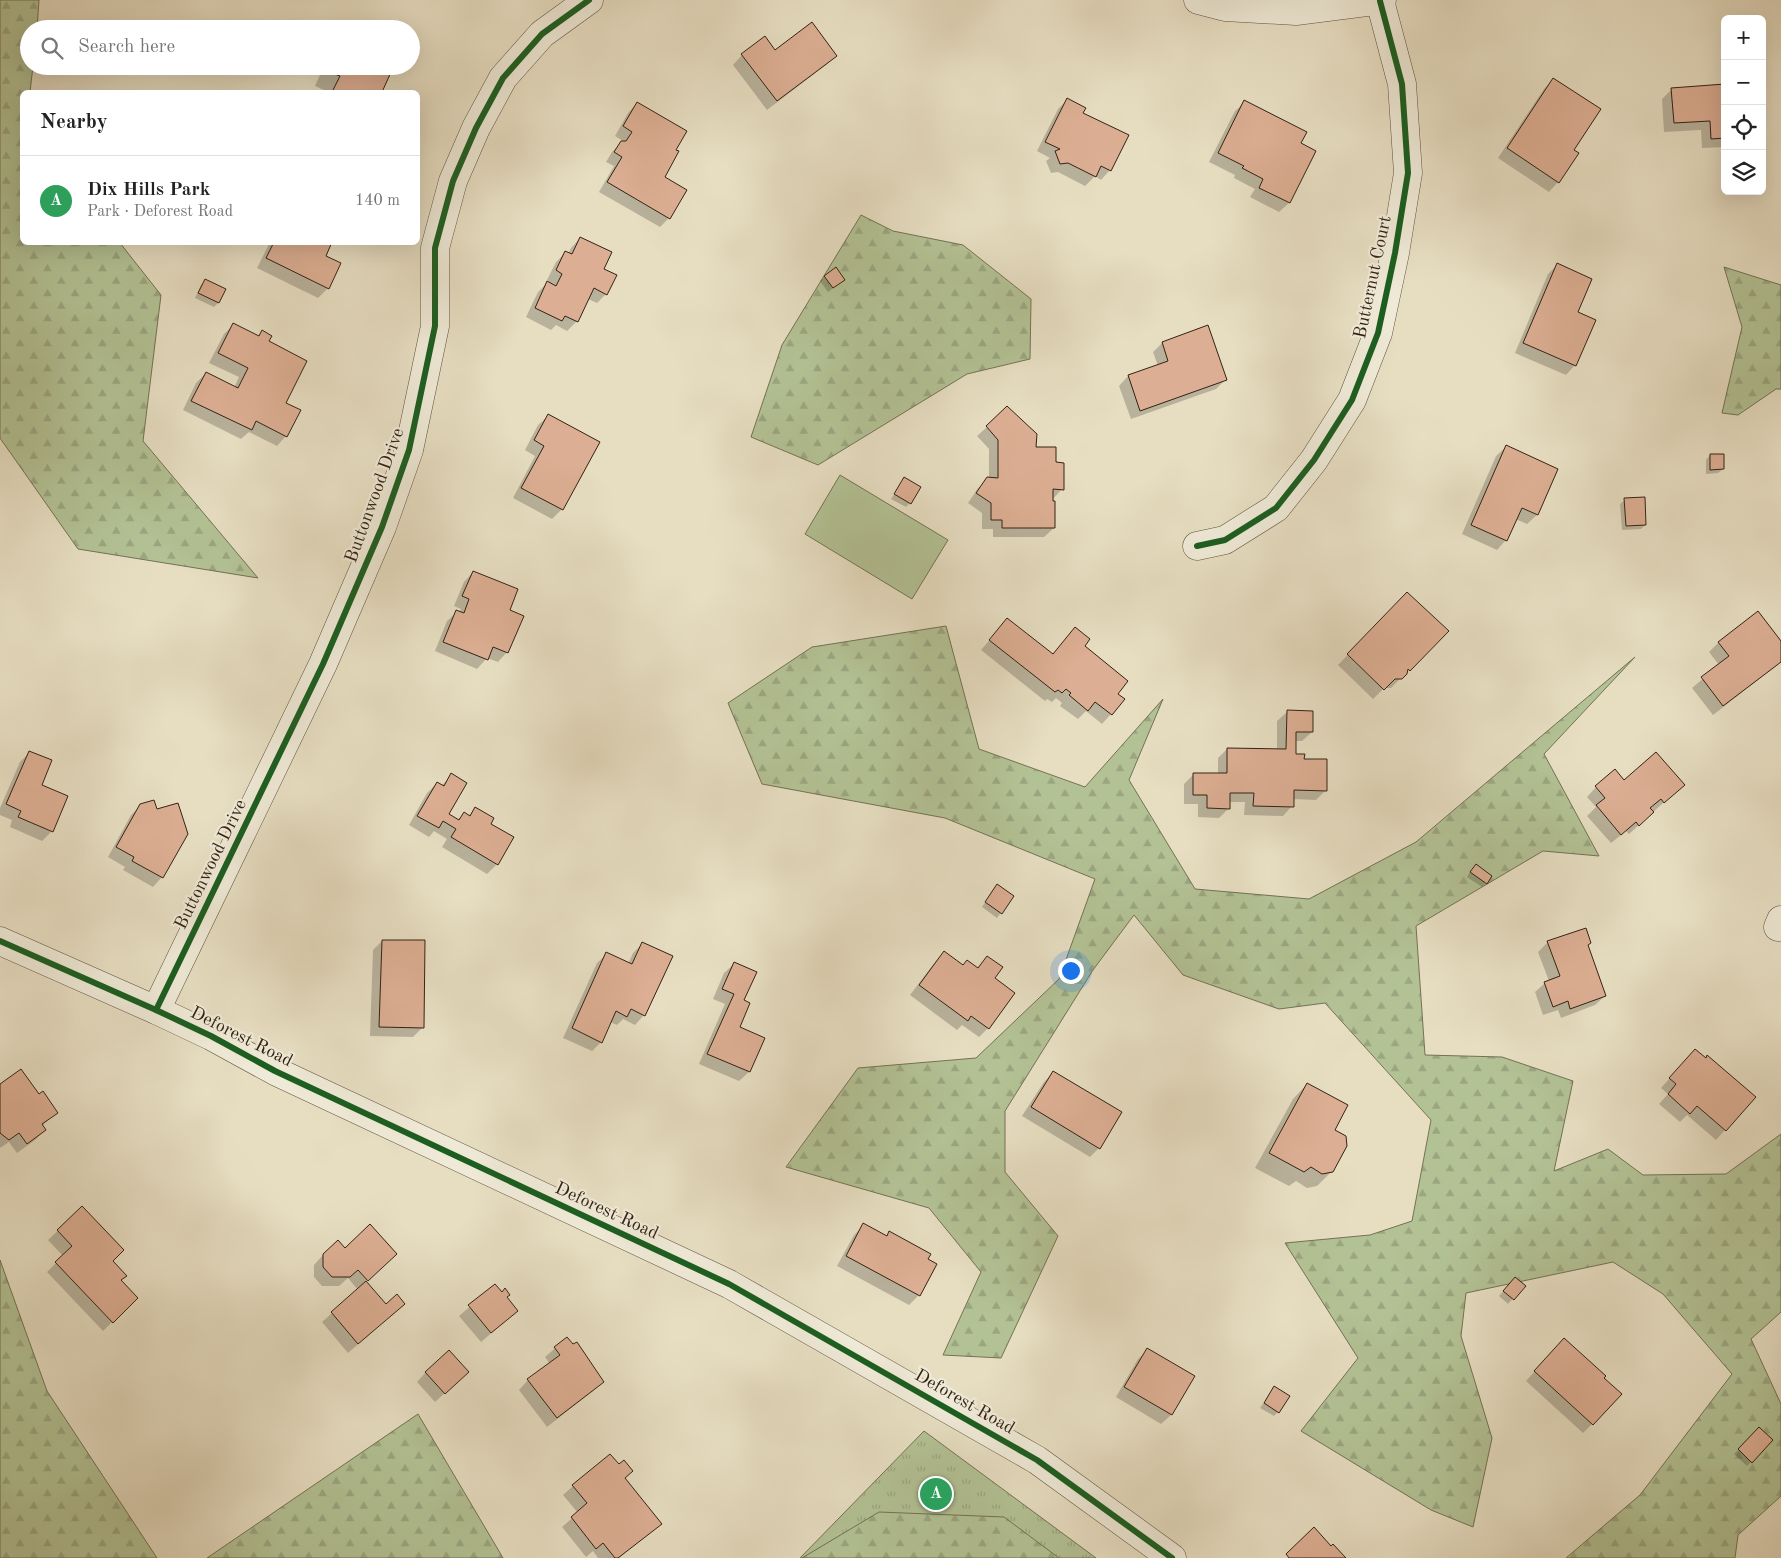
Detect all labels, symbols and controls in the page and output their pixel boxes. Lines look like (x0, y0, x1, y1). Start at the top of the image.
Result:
map controls (1721, 15, 1766, 195)
button: + (1721, 15, 1766, 60)
search box (20, 20, 420, 75)
icon: search (38, 34, 66, 62)
text: Search here (78, 38, 175, 57)
button: − (1721, 60, 1766, 105)
button: locate (1721, 105, 1766, 150)
text: Nearby (40, 112, 108, 133)
button: layers (1721, 150, 1766, 195)
text: Dix Hills Park (87, 181, 210, 200)
text: A (50, 193, 62, 209)
text: 140 m (355, 193, 400, 209)
text: Park · Deforest Road (87, 204, 233, 220)
street label: Butternut Court (1351, 214, 1395, 340)
street label: Buttonwood Drive (342, 426, 408, 565)
street label: Buttonwood Drive (172, 797, 250, 932)
your location (1058, 958, 1084, 984)
street label: Deforest Road (188, 1003, 296, 1070)
street label: Deforest Road (552, 1179, 661, 1243)
street label: Deforest Road (911, 1366, 1018, 1438)
pin: A (920, 1475, 952, 1513)

